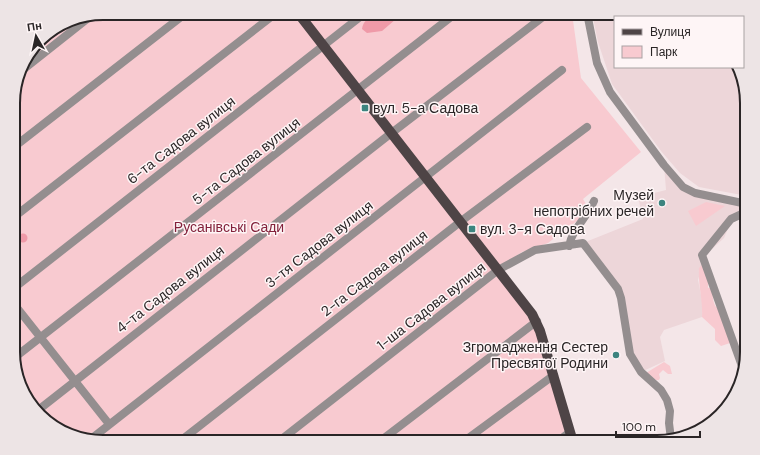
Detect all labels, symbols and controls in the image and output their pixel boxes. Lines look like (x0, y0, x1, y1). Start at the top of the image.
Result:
north arrow (16, 16, 56, 56)
legend (614, 16, 744, 68)
text: Пн (26, 18, 43, 34)
text: Вулиця (650, 24, 691, 40)
text: Парк (650, 44, 678, 60)
street label: 6-та Садова вулиця (123, 92, 239, 188)
place label: вул. 5-а Садова (373, 99, 478, 117)
marker: вул. 5-а Садова (360, 103, 370, 113)
street label: 5-та Садова вулиця (188, 113, 304, 209)
place label: Музей непотрібних речей (534, 186, 654, 220)
street label: 3-тя Садова вулиця (262, 196, 376, 292)
marker: Музей непотрібних речей (657, 198, 667, 208)
park label: Русанівські Сади (174, 218, 284, 236)
place label: вул. 3-я Садова (480, 220, 585, 238)
marker: вул. 3-я Садова (467, 224, 477, 234)
street label: 2-га Садова вулиця (317, 226, 431, 320)
street label: 4-та Садова вулиця (112, 241, 228, 337)
street label: 1-ша Садова вулиця (373, 258, 489, 354)
place label: Згромадження Сестер Пресвятої Родини (463, 338, 608, 372)
marker: Згромадження Сестер Пресвятої Родини (611, 350, 621, 360)
scale bar (616, 413, 700, 439)
text: 100 m (622, 419, 656, 435)

